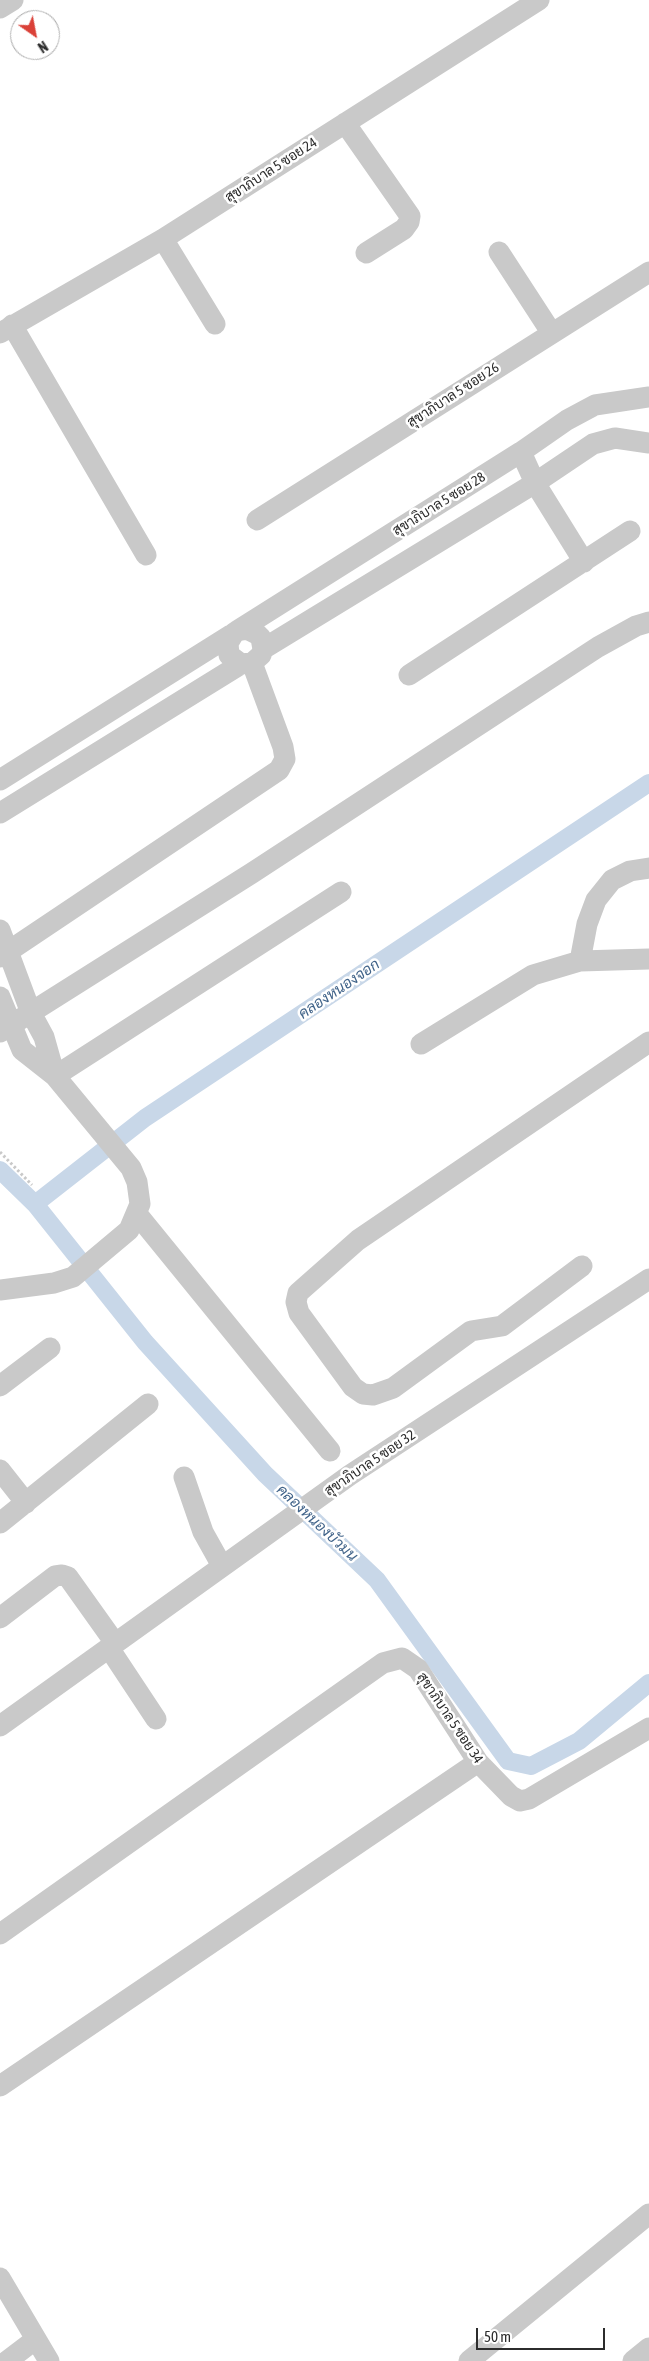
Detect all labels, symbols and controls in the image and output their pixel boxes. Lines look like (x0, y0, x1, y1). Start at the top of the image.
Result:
north arrow (10, 10, 60, 60)
text: N (35, 38, 50, 56)
street label: สุขาภิบาล 5 ซอย 24 (222, 134, 320, 206)
street label: สุขาภิบาล 5 ซอย 26 (404, 359, 502, 431)
street label: สุขาภิบาล 5 ซอย 28 (390, 469, 488, 539)
water label: คลองหนองจอก (295, 955, 383, 1023)
street label: สุขาภิบาล 5 ซอย 32 (321, 1426, 419, 1500)
water label: คลองหนองบัวมน (273, 1481, 361, 1565)
street label: สุขาภิบาล 5 ซอย 34 (413, 1669, 487, 1767)
scale bar (479, 2318, 608, 2350)
text: 50 m (484, 2328, 511, 2345)

